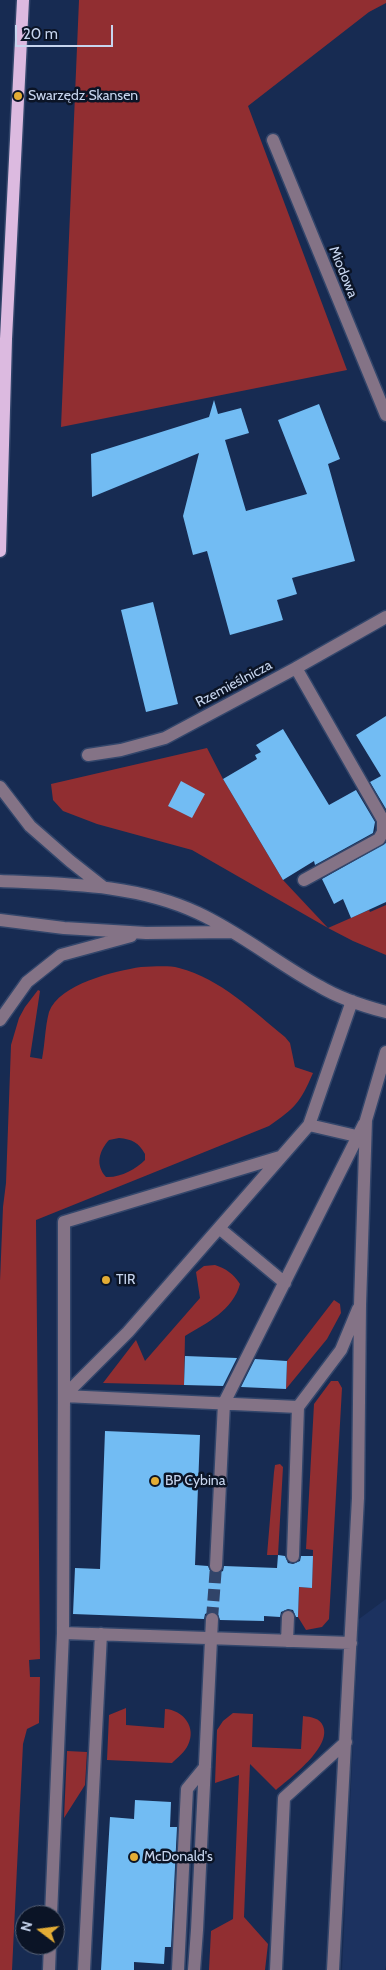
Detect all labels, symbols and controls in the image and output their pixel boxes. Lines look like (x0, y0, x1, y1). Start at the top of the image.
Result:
scale bar (18, 15, 115, 47)
text: 20 m (23, 25, 58, 43)
place label: Swarzędz Skansen (28, 88, 138, 104)
marker: Swarzędz Skansen (12, 90, 24, 102)
street label: Miodowa (325, 244, 361, 300)
street label: Rzemieślnicza (193, 657, 275, 711)
place label: TIR (116, 1272, 135, 1288)
marker: TIR (100, 1274, 112, 1286)
place label: BP Cybina (165, 1473, 225, 1489)
marker: BP Cybina (149, 1475, 161, 1487)
place label: McDonald's (144, 1849, 213, 1865)
marker: McDonald's (128, 1851, 140, 1863)
north arrow (15, 1905, 65, 1955)
text: N (17, 1919, 36, 1933)

